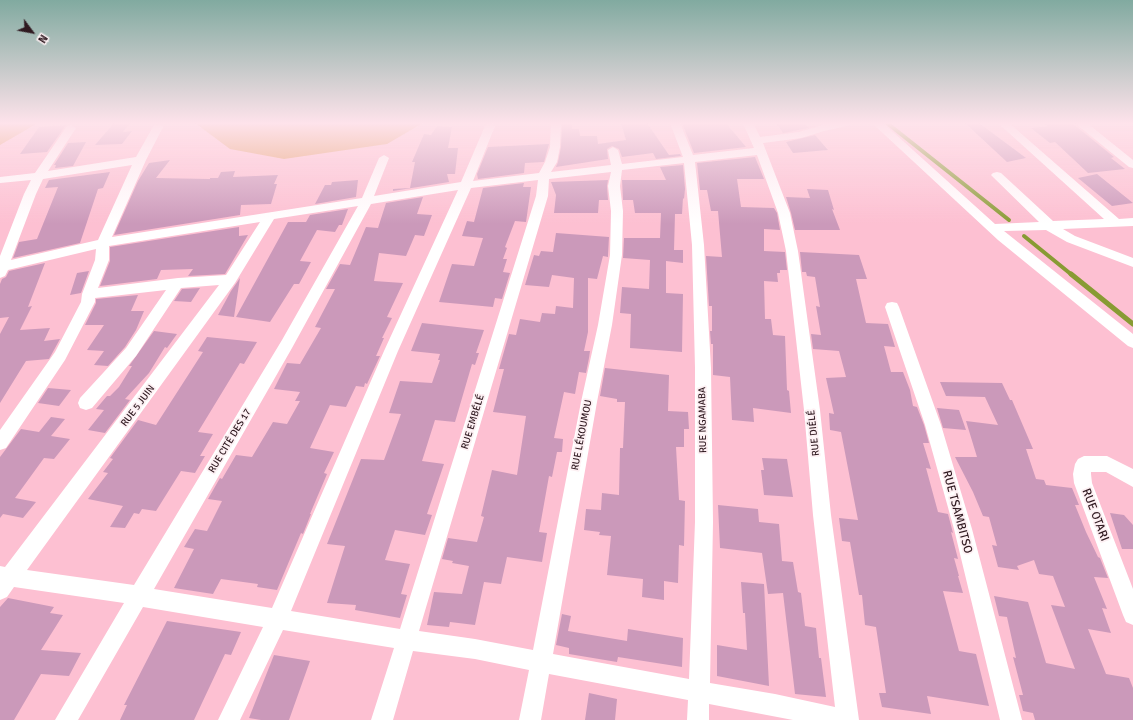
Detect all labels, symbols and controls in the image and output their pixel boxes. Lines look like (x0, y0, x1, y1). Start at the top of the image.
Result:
north arrow (12, 12, 52, 52)
text: N (35, 32, 50, 45)
street label: RUE 5 JUIN (118, 383, 158, 429)
street label: RUE NGAMABA (696, 387, 710, 453)
street label: RUE EMBÉLÉ (459, 393, 487, 451)
street label: RUE LÉKOUMOU (569, 399, 595, 471)
street label: RUE CITÉ DES 17 (206, 407, 254, 475)
street label: RUE DIÉLÉ (806, 409, 822, 457)
street label: RUE TSAMBITSO (939, 469, 975, 555)
street label: RUE OTARI (1078, 487, 1112, 543)

